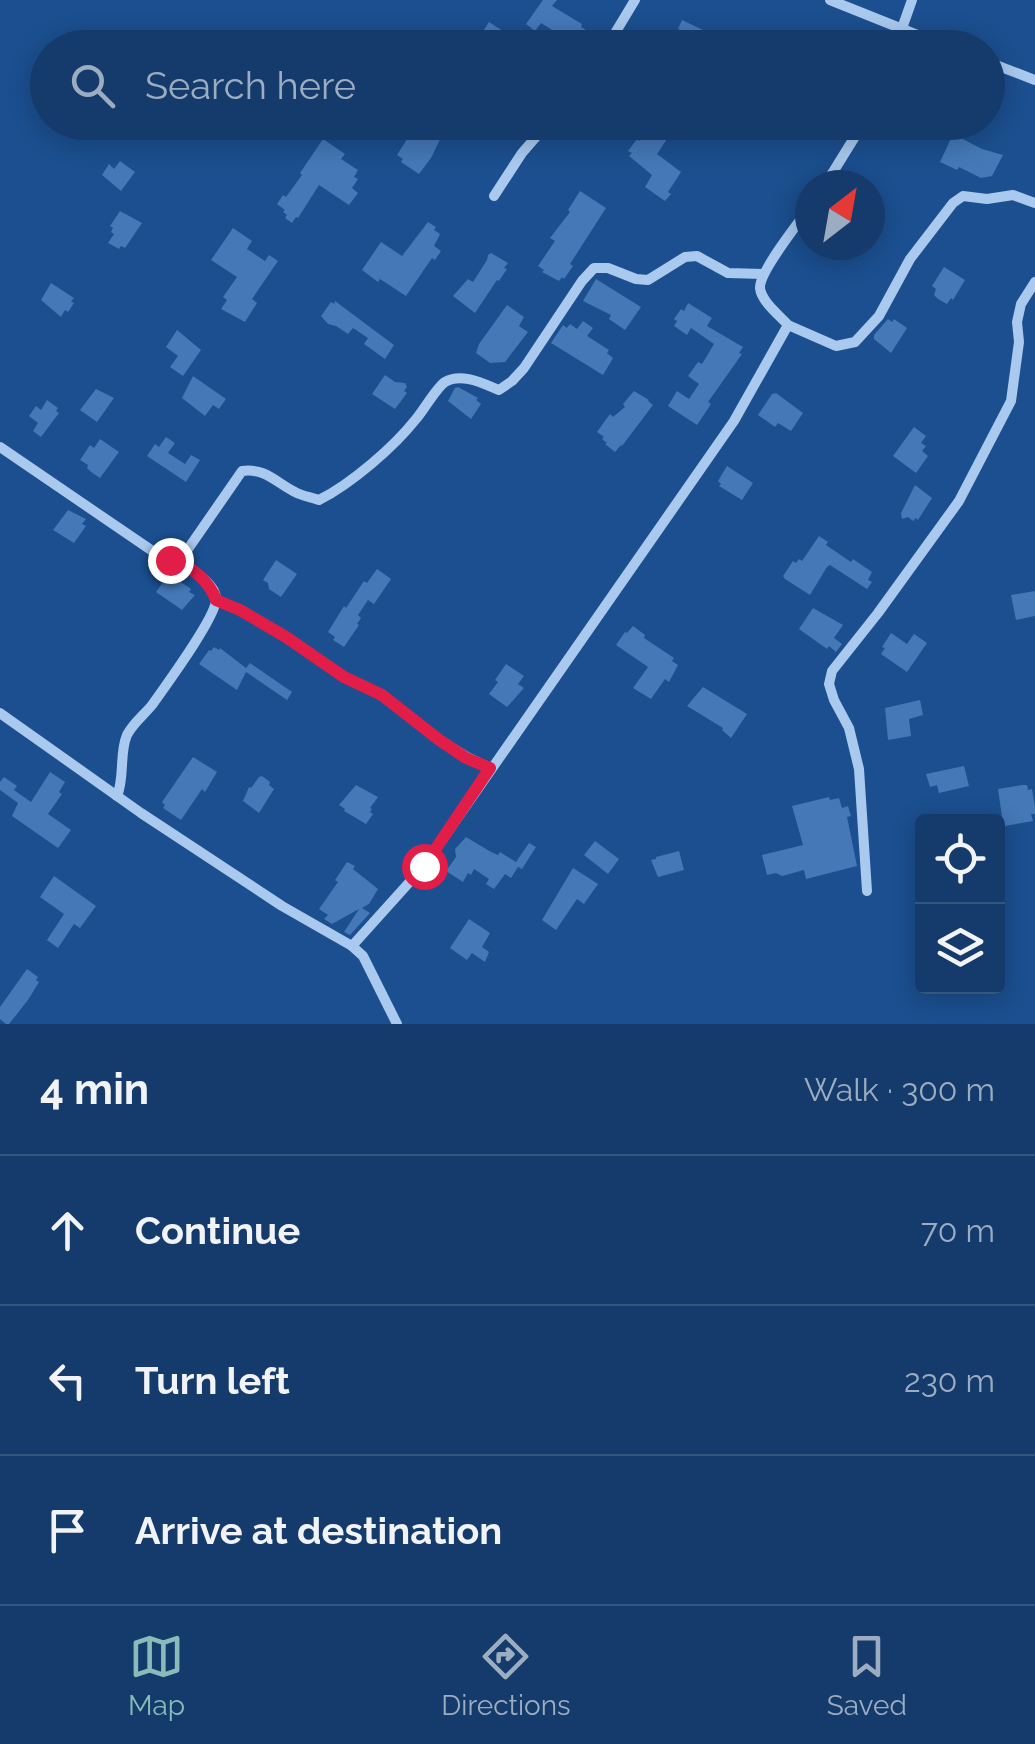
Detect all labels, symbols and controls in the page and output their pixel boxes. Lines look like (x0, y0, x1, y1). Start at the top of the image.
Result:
search box (30, 30, 1005, 140)
icon: search (65, 58, 120, 113)
text: Search here (145, 63, 356, 108)
north arrow (795, 170, 885, 260)
route end (148, 538, 194, 584)
map controls (915, 814, 1005, 994)
button: locate (915, 814, 1005, 904)
route start (402, 844, 448, 890)
button: layers (915, 904, 1005, 994)
text: 4 min (40, 1065, 149, 1114)
text: Walk · 300 m (804, 1071, 995, 1108)
icon: ahead (40, 1203, 95, 1258)
text: Continue (135, 1208, 300, 1253)
text: 70 m (921, 1212, 995, 1249)
icon: left (40, 1353, 95, 1408)
text: Turn left (135, 1358, 290, 1403)
text: 230 m (904, 1362, 995, 1399)
icon: arrive (40, 1503, 95, 1558)
text: Arrive at destination (135, 1508, 502, 1553)
tab: Map (128, 1629, 185, 1722)
tab: Directions (441, 1629, 571, 1722)
tab: Saved (827, 1629, 907, 1722)

